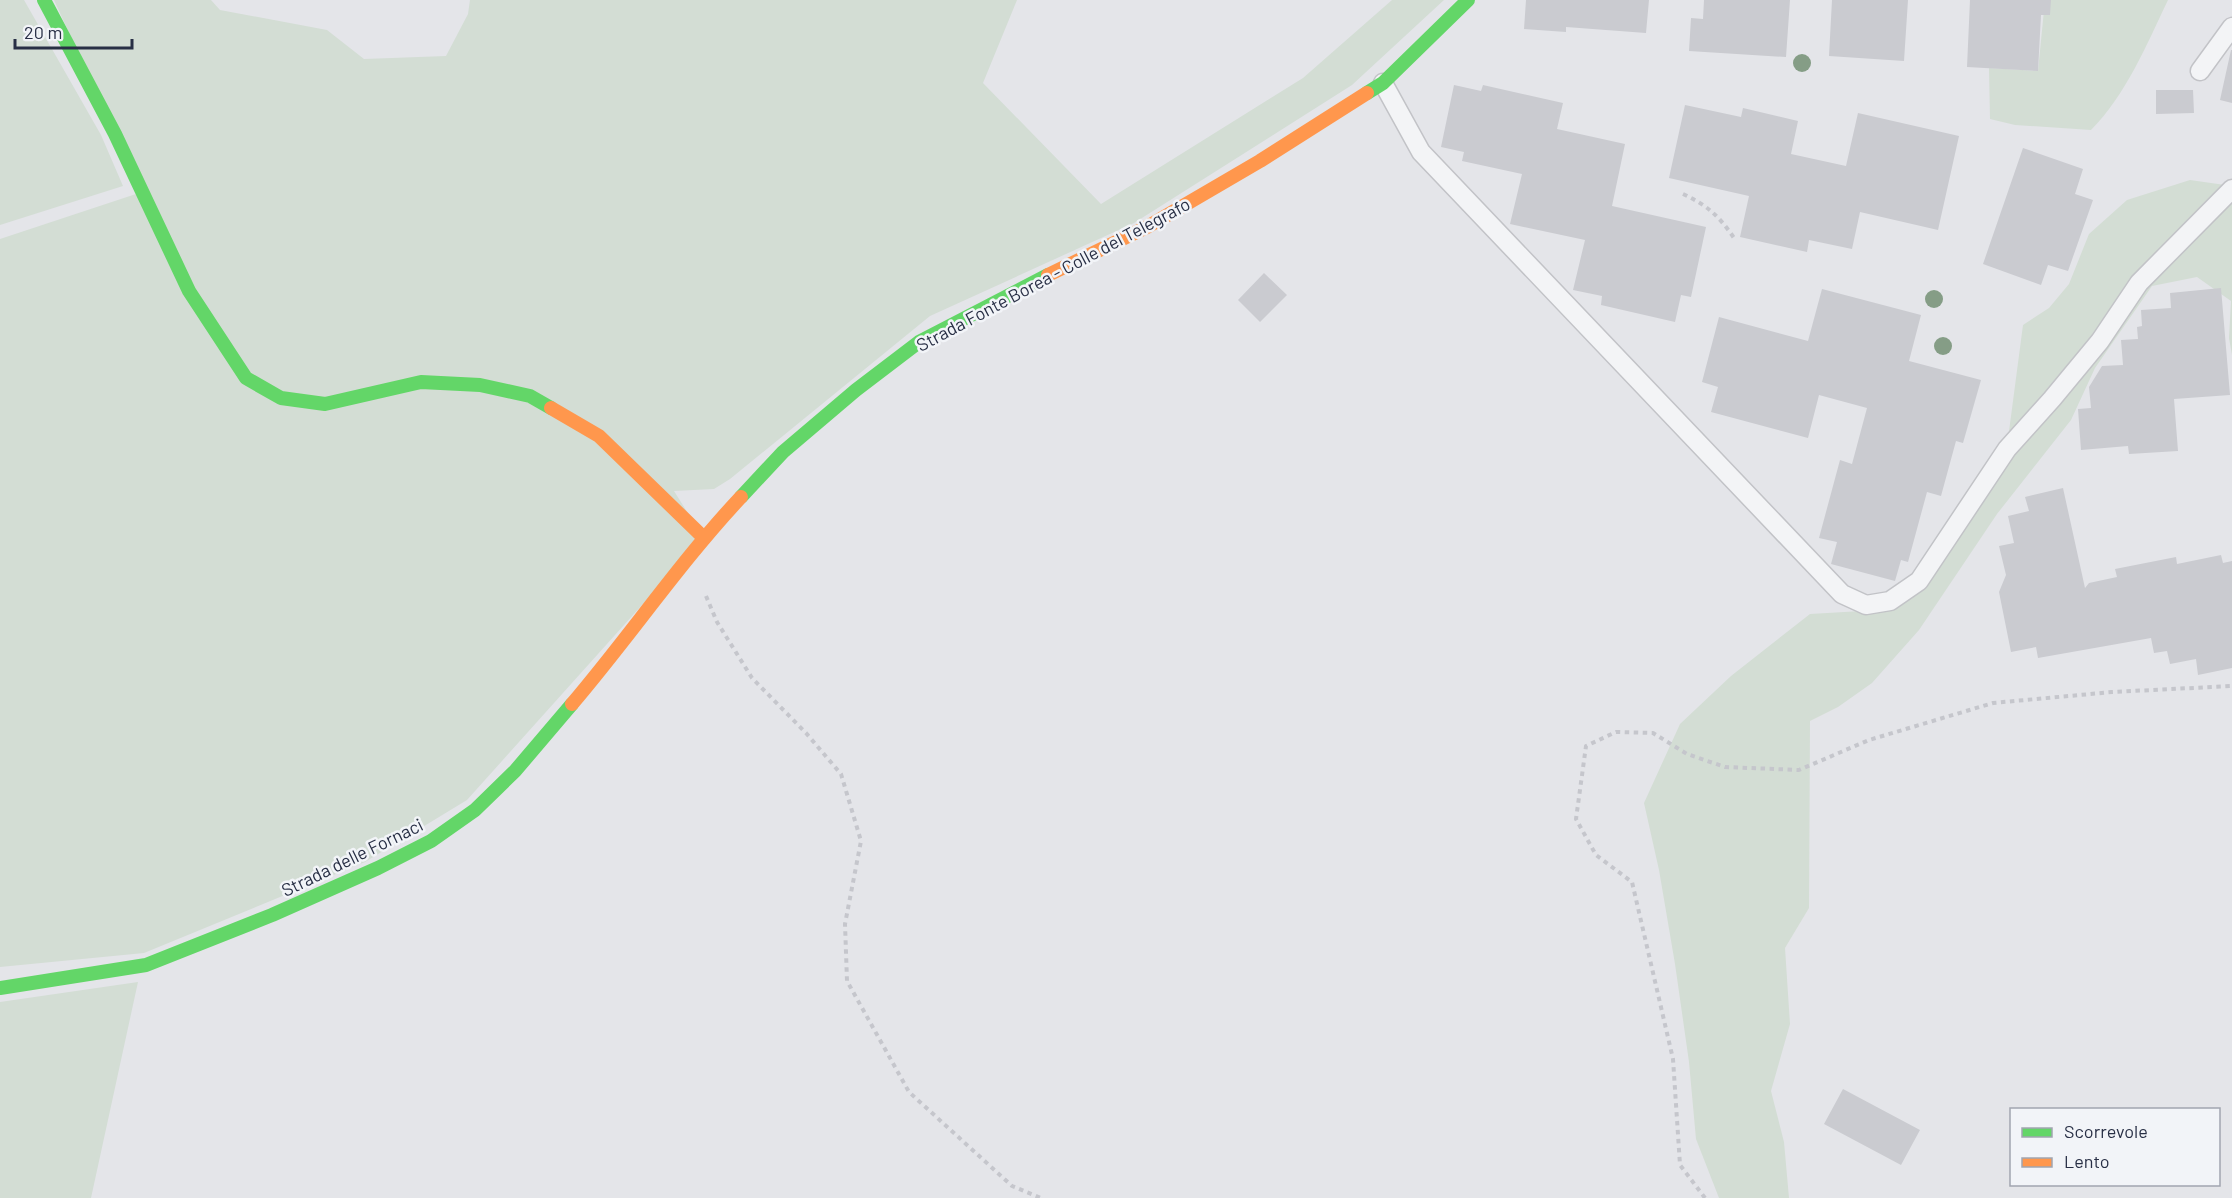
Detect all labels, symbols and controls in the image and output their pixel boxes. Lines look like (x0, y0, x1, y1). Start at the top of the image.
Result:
scale bar (15, 12, 132, 50)
text: 20 m (24, 21, 62, 43)
street label: Strada Fonte Borea - Colle del Telegrafo (912, 192, 1194, 356)
street label: Strada delle Fornaci (278, 813, 426, 901)
legend (2010, 1108, 2220, 1186)
text: Scorrevole (2064, 1120, 2148, 1142)
text: Lento (2064, 1150, 2110, 1172)

